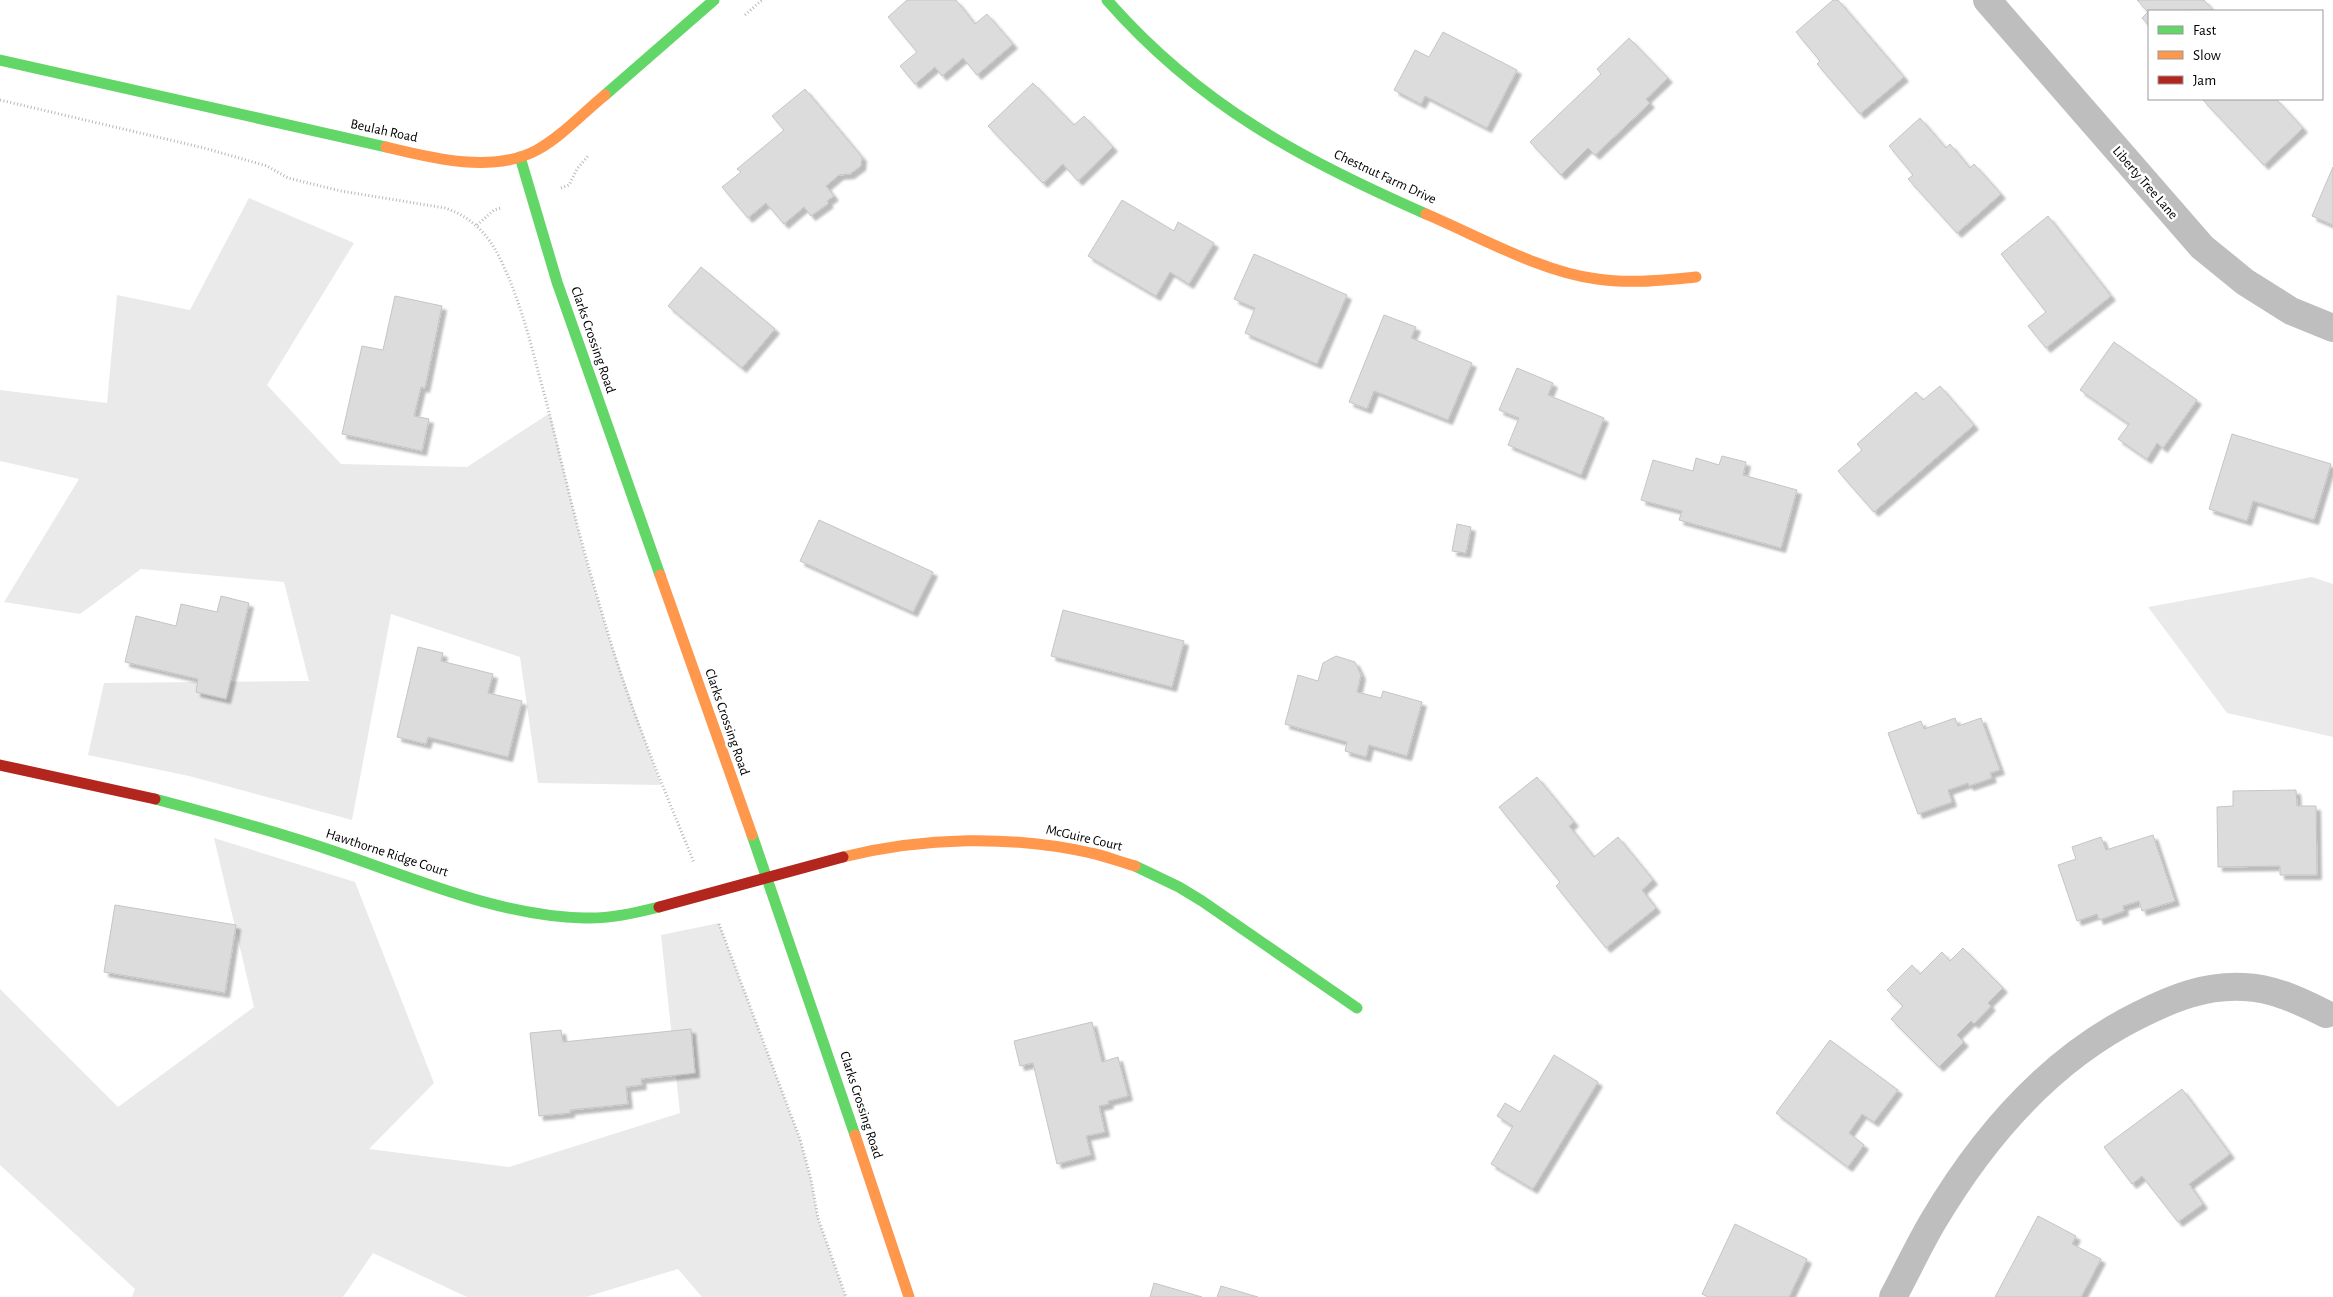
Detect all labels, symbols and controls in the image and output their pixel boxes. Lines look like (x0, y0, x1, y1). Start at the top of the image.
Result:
legend (2148, 10, 2323, 100)
text: Fast (2193, 23, 2217, 38)
text: Slow (2193, 48, 2221, 63)
text: Jam (2193, 73, 2216, 88)
street label: Beulah Road (349, 117, 419, 145)
street label: Liberty Tree Lane (2110, 144, 2180, 222)
street label: Chestnut Farm Drive (1332, 147, 1438, 207)
street label: Clarks Crossing Road (568, 285, 618, 395)
street label: Clarks Crossing Road (702, 667, 752, 777)
street label: McGuire Court (1044, 822, 1124, 854)
street label: Hawthorne Ridge Court (324, 827, 450, 880)
street label: Clarks Crossing Road (837, 1050, 885, 1160)

